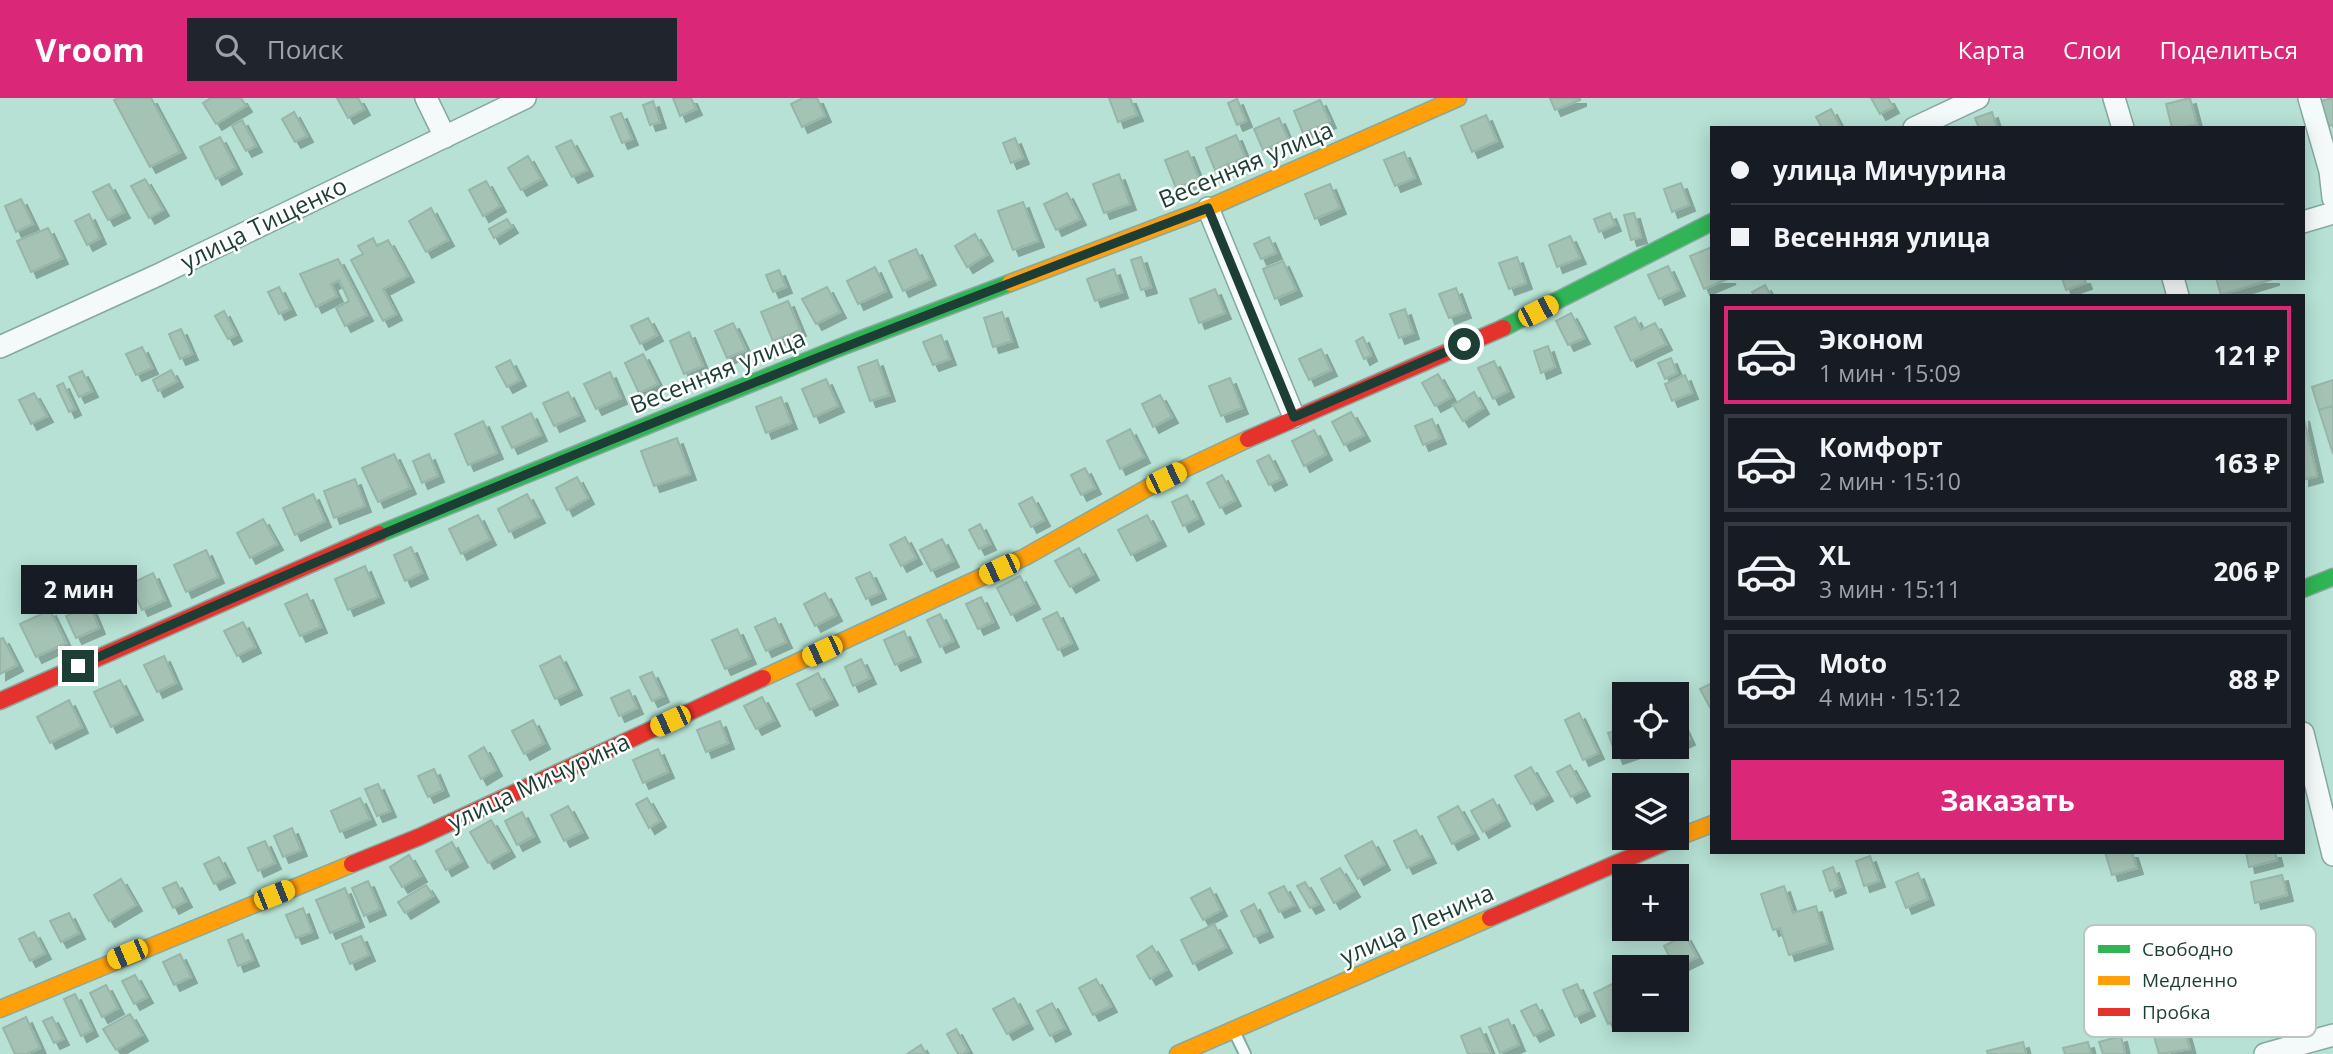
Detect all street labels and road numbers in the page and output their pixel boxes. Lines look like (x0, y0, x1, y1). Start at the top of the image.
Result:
street label: Весенняя улица (1153, 112, 1338, 215)
street label: улица Тищенко (175, 168, 352, 277)
street label: Весенняя улица (625, 320, 810, 421)
street label: улица Мичурина (442, 724, 635, 837)
street label: улица Ленина (1334, 875, 1498, 972)

